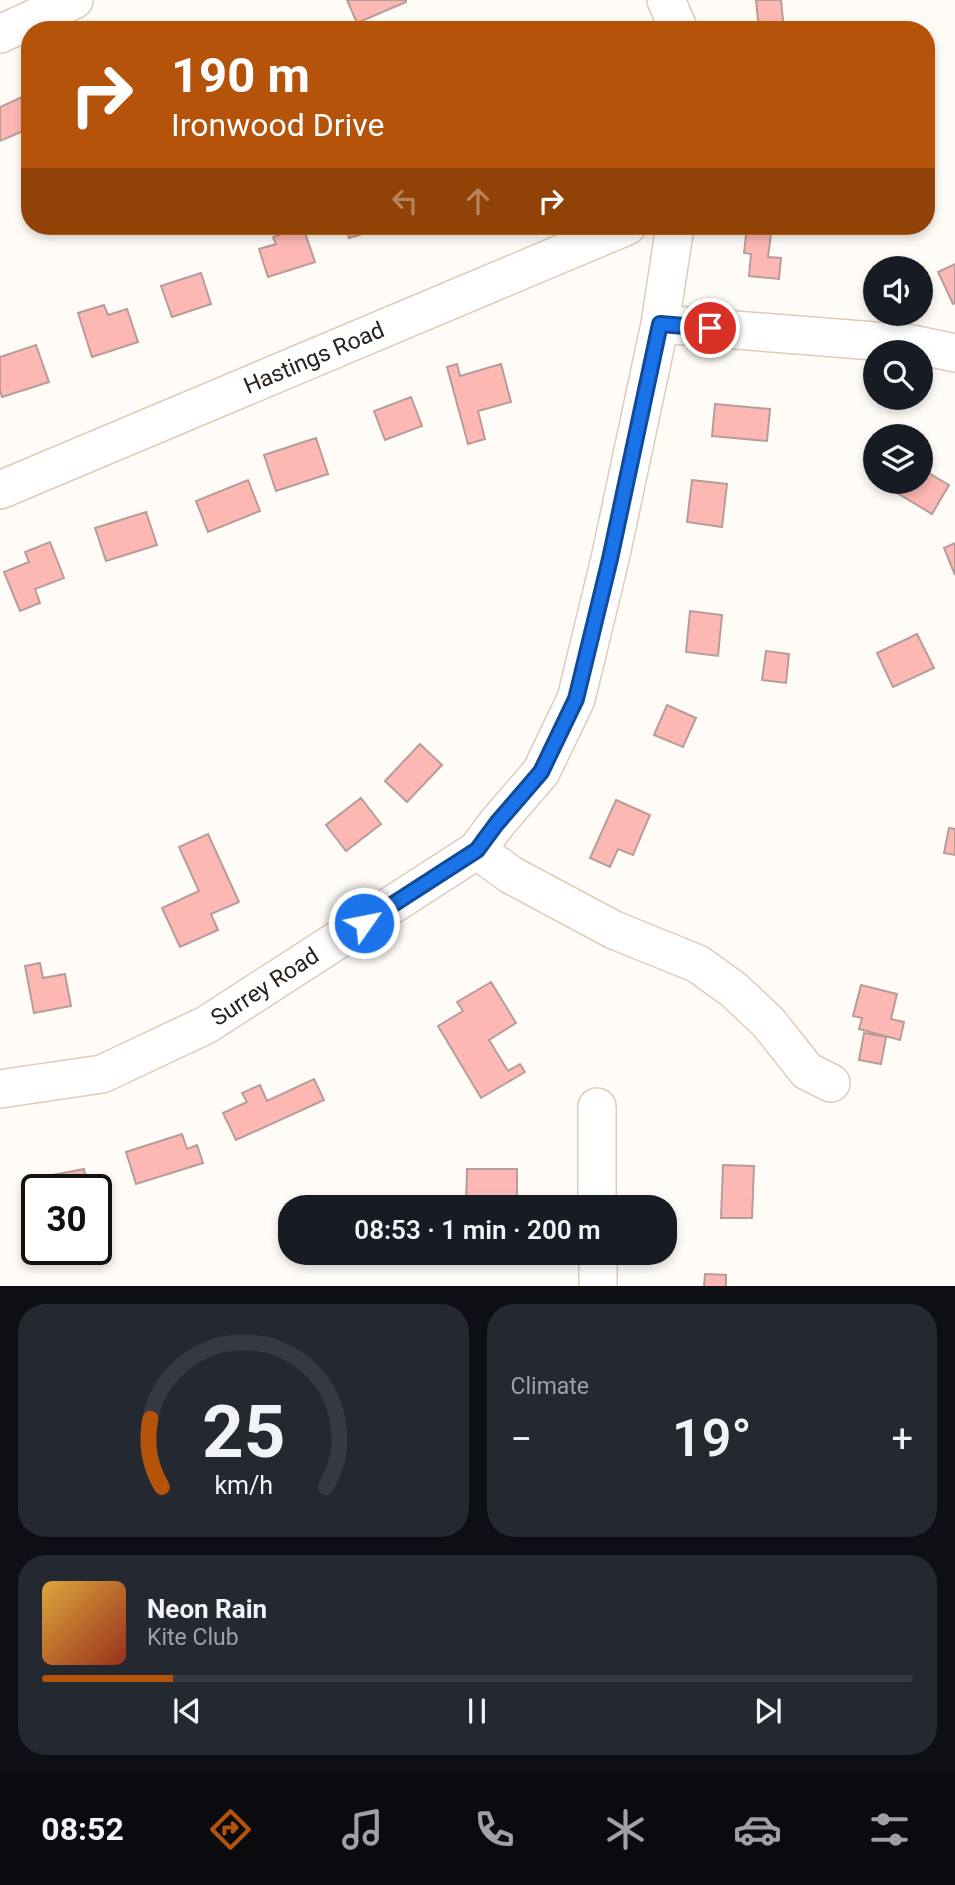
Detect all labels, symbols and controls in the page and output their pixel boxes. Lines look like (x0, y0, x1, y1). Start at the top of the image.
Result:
text: 190 m (171, 47, 310, 104)
icon: right (56, 49, 147, 140)
text: Ironwood Drive (171, 106, 385, 144)
icon: left (386, 182, 424, 220)
icon: ahead (459, 182, 497, 220)
icon: right (532, 182, 570, 220)
map controls (863, 256, 933, 494)
button: sound (863, 256, 933, 326)
pin (680, 298, 740, 358)
icon: arrive (691, 309, 729, 347)
street label: Hastings Road (240, 316, 388, 400)
button: search (863, 340, 933, 410)
button: layers (863, 424, 933, 494)
position arrow (327, 886, 401, 960)
street label: Surrey Road (206, 942, 324, 1032)
speed limit sign: 30 (21, 1174, 112, 1265)
text: 08:53 · 1 min · 200 m (354, 1215, 601, 1245)
text: Climate (511, 1373, 589, 1400)
text: 25 (201, 1389, 285, 1475)
text: 19° (672, 1408, 752, 1469)
text: − (511, 1417, 532, 1461)
text: + (891, 1417, 913, 1461)
text: km/h (214, 1470, 273, 1499)
text: Neon Rain (147, 1594, 267, 1624)
text: Kite Club (147, 1624, 239, 1651)
icon: previous (168, 1692, 206, 1730)
icon: pause (458, 1692, 496, 1730)
icon: next (749, 1692, 787, 1730)
icon: directions (206, 1805, 255, 1854)
icon: music (338, 1805, 387, 1854)
icon: phone (470, 1805, 519, 1854)
icon: climate (601, 1805, 650, 1854)
icon: car (733, 1805, 782, 1854)
icon: filters (865, 1805, 914, 1854)
text: 08:52 (41, 1810, 124, 1848)

